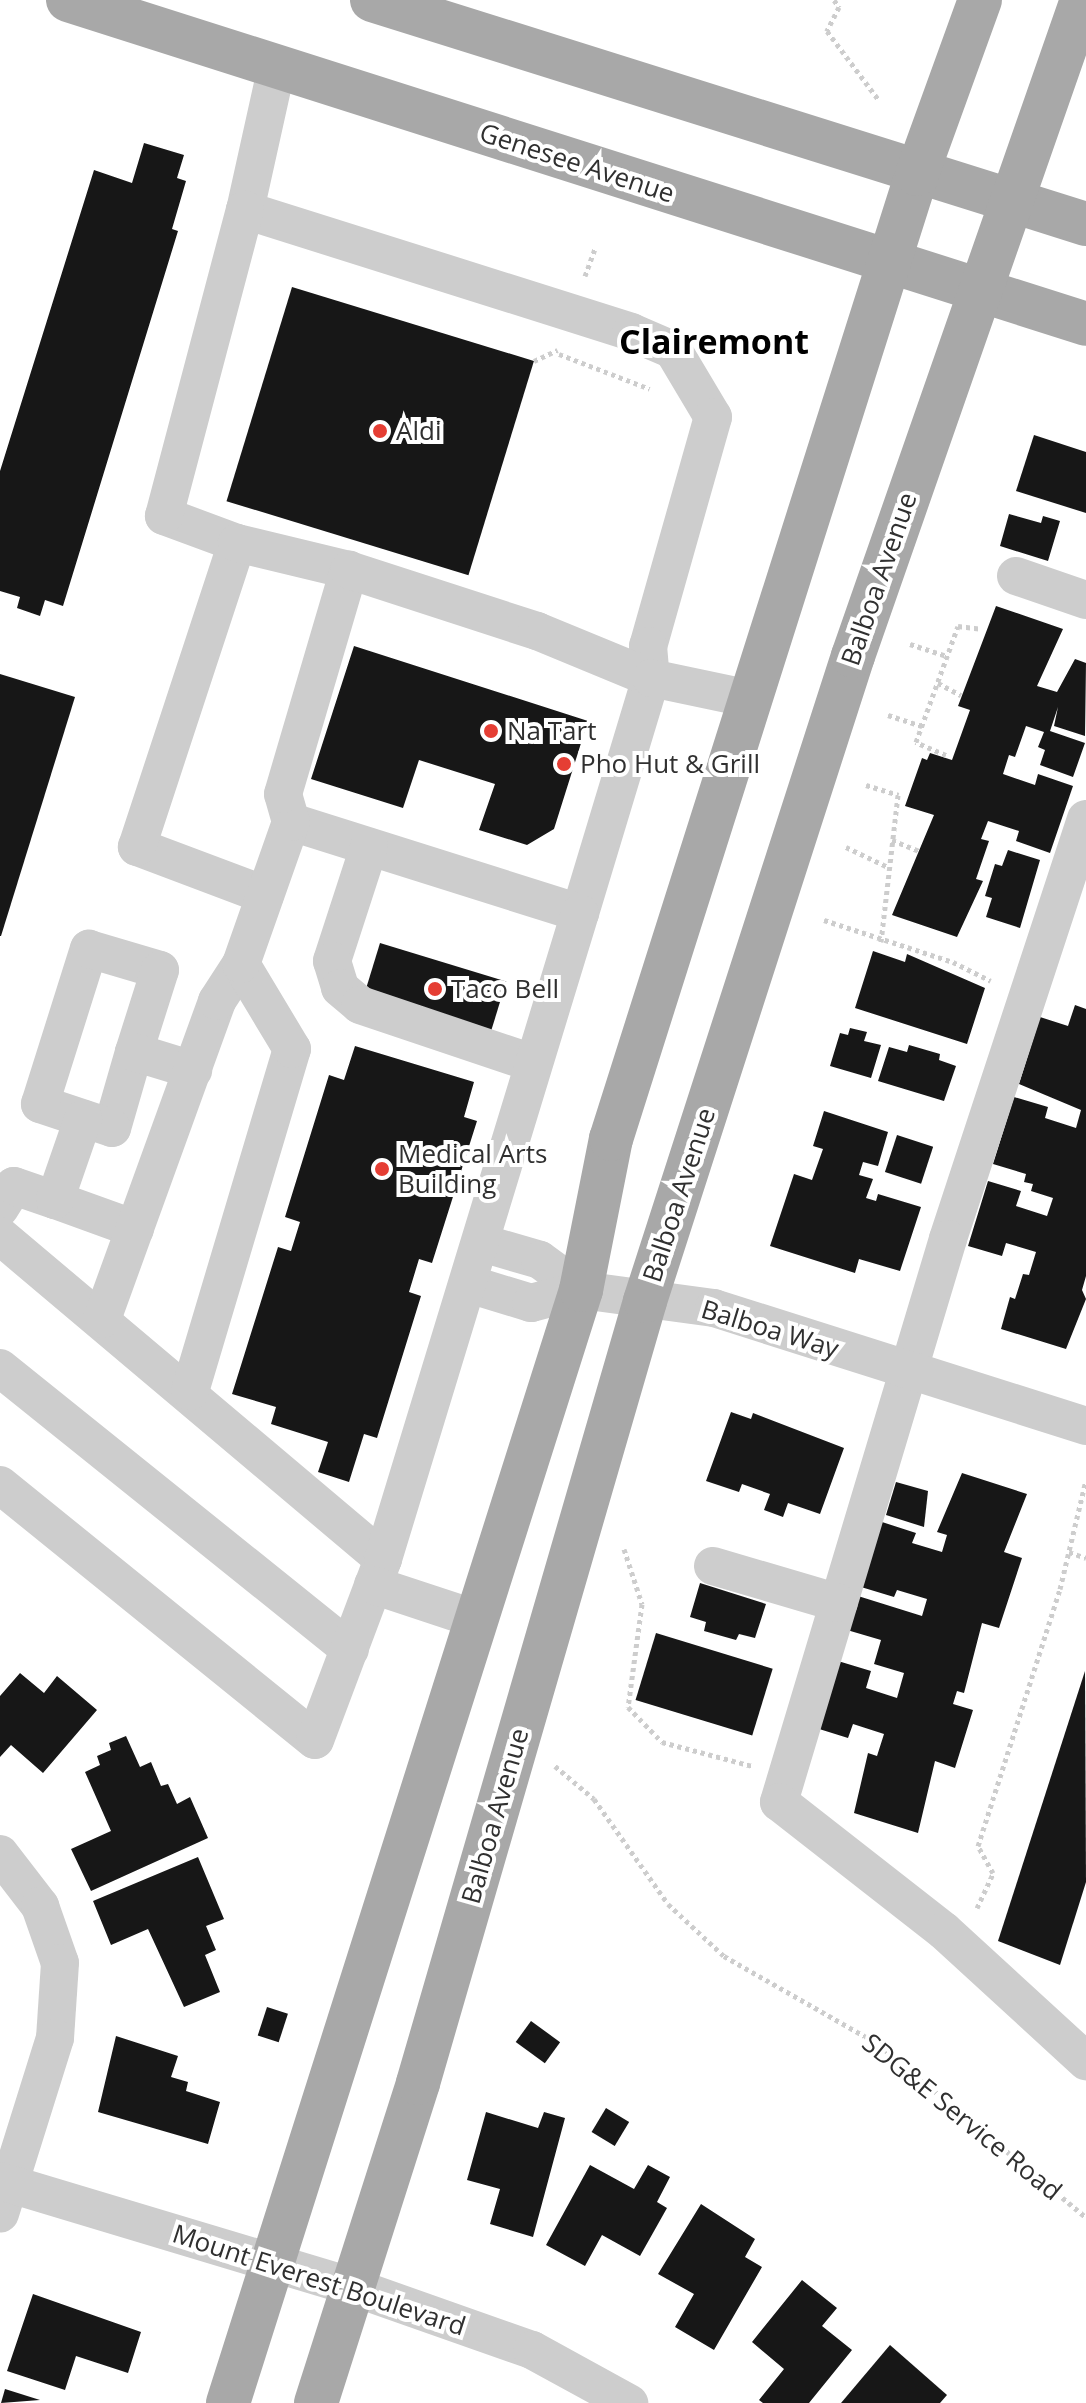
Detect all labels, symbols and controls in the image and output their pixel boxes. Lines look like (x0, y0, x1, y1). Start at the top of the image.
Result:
street label: Genesee Avenue (476, 117, 678, 209)
district label: Clairemont (619, 322, 809, 362)
place label: Aldi (396, 415, 441, 447)
marker: Aldi (371, 422, 389, 440)
street label: Balboa Avenue (835, 488, 923, 670)
place label: Na Tart (507, 715, 596, 747)
marker: Na Tart (482, 722, 500, 740)
place label: Pho Hut & Grill (580, 748, 760, 780)
marker: Pho Hut & Grill (555, 755, 573, 773)
place label: Taco Bell (451, 973, 559, 1005)
marker: Taco Bell (426, 980, 444, 998)
street label: Balboa Avenue (636, 1104, 722, 1286)
place label: Medical Arts Building (398, 1138, 547, 1200)
marker: Medical Arts Building (373, 1160, 391, 1178)
street label: Balboa Way (698, 1293, 842, 1365)
street label: Balboa Avenue (455, 1725, 535, 1907)
street label: SDG&E Service Road (856, 2027, 1068, 2207)
street label: Mount Everest Boulevard (169, 2218, 469, 2342)

